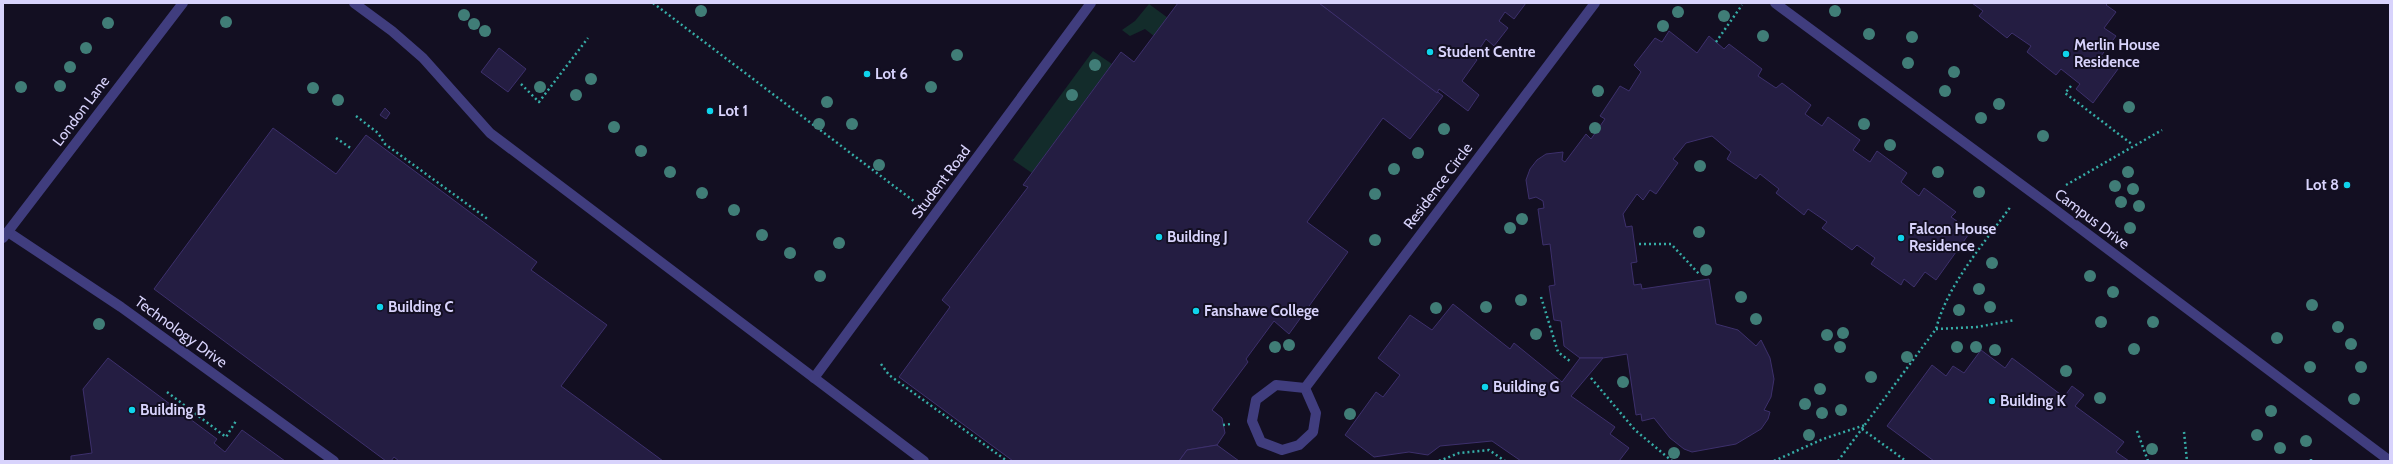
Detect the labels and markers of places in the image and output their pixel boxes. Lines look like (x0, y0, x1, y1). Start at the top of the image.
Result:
place label: Merlin House Residence (2074, 36, 2160, 71)
place label: Student Centre (1438, 43, 1536, 61)
marker: Student Centre (1425, 47, 1435, 57)
marker: Merlin House Residence (2061, 49, 2071, 59)
place label: Lot 6 (875, 65, 908, 83)
marker: Lot 6 (862, 69, 872, 79)
place label: Lot 1 (718, 102, 748, 120)
marker: Lot 1 (705, 106, 715, 116)
place label: Lot 8 (2306, 176, 2339, 194)
marker: Lot 8 (2342, 180, 2352, 190)
place label: Falcon House Residence (1909, 220, 1997, 255)
place label: Building J (1167, 228, 1228, 246)
marker: Building J (1154, 232, 1164, 242)
marker: Falcon House Residence (1896, 233, 1906, 243)
place label: Building C (388, 298, 454, 316)
marker: Building C (375, 302, 385, 312)
place label: Fanshawe College (1204, 302, 1319, 320)
marker: Fanshawe College (1191, 306, 1201, 316)
place label: Building G (1493, 378, 1559, 396)
marker: Building G (1480, 382, 1490, 392)
place label: Building K (2000, 392, 2066, 410)
marker: Building K (1987, 396, 1997, 406)
place label: Building B (140, 401, 206, 419)
marker: Building B (127, 405, 137, 415)

